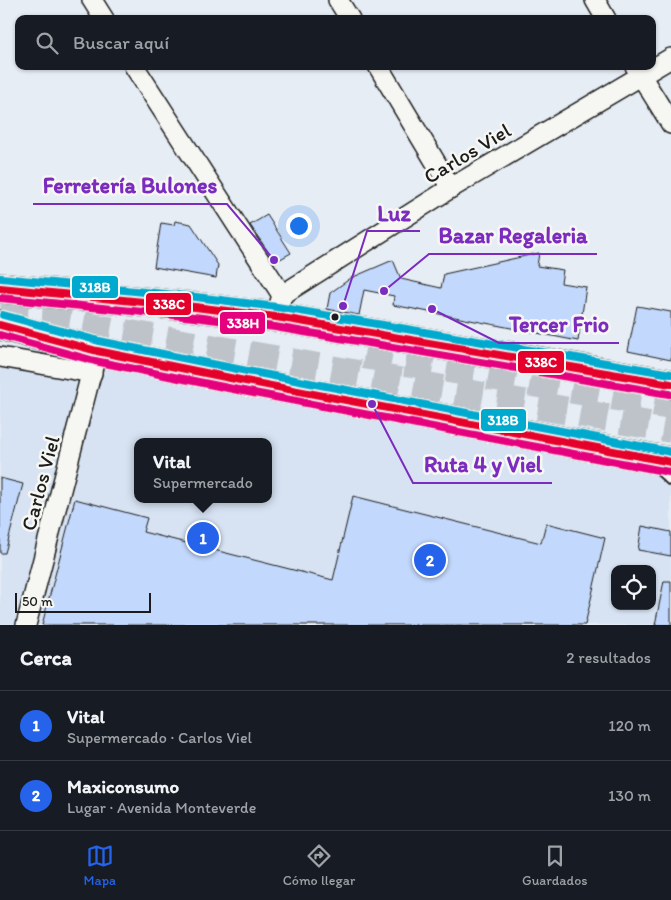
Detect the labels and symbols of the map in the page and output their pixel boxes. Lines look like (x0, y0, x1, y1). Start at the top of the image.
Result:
street label: Carlos Viel (419, 117, 515, 189)
callout: Ferretería Bulones (33, 167, 227, 204)
text: Ferretería Bulones (43, 172, 218, 199)
callout: Luz (367, 194, 420, 231)
text: Luz (377, 200, 411, 227)
your location (286, 213, 312, 239)
callout: Bazar Regaleria (429, 217, 597, 254)
text: Bazar Regaleria (439, 222, 588, 249)
line badge: 318B (71, 275, 119, 299)
text: 318B (80, 279, 110, 296)
line badge: 338C (145, 292, 192, 316)
text: 338C (153, 296, 185, 313)
callout: Tercer Frio (499, 306, 619, 343)
line badge: 338H (219, 311, 266, 335)
text: Tercer Frio (508, 311, 609, 338)
unlabelled marker (330, 312, 340, 322)
text: 338H (227, 315, 259, 332)
line badge: 338C (517, 350, 565, 374)
text: 338C (525, 354, 557, 371)
line badge: 318B (480, 408, 527, 432)
text: 318B (488, 412, 518, 429)
street label: Carlos Viel (15, 433, 65, 533)
callout: Ruta 4 y Viel (413, 446, 552, 483)
text: Ruta 4 y Viel (424, 451, 543, 478)
pin: 1 (187, 519, 219, 557)
pin: 2 (414, 541, 446, 579)
scale bar (15, 590, 151, 613)

